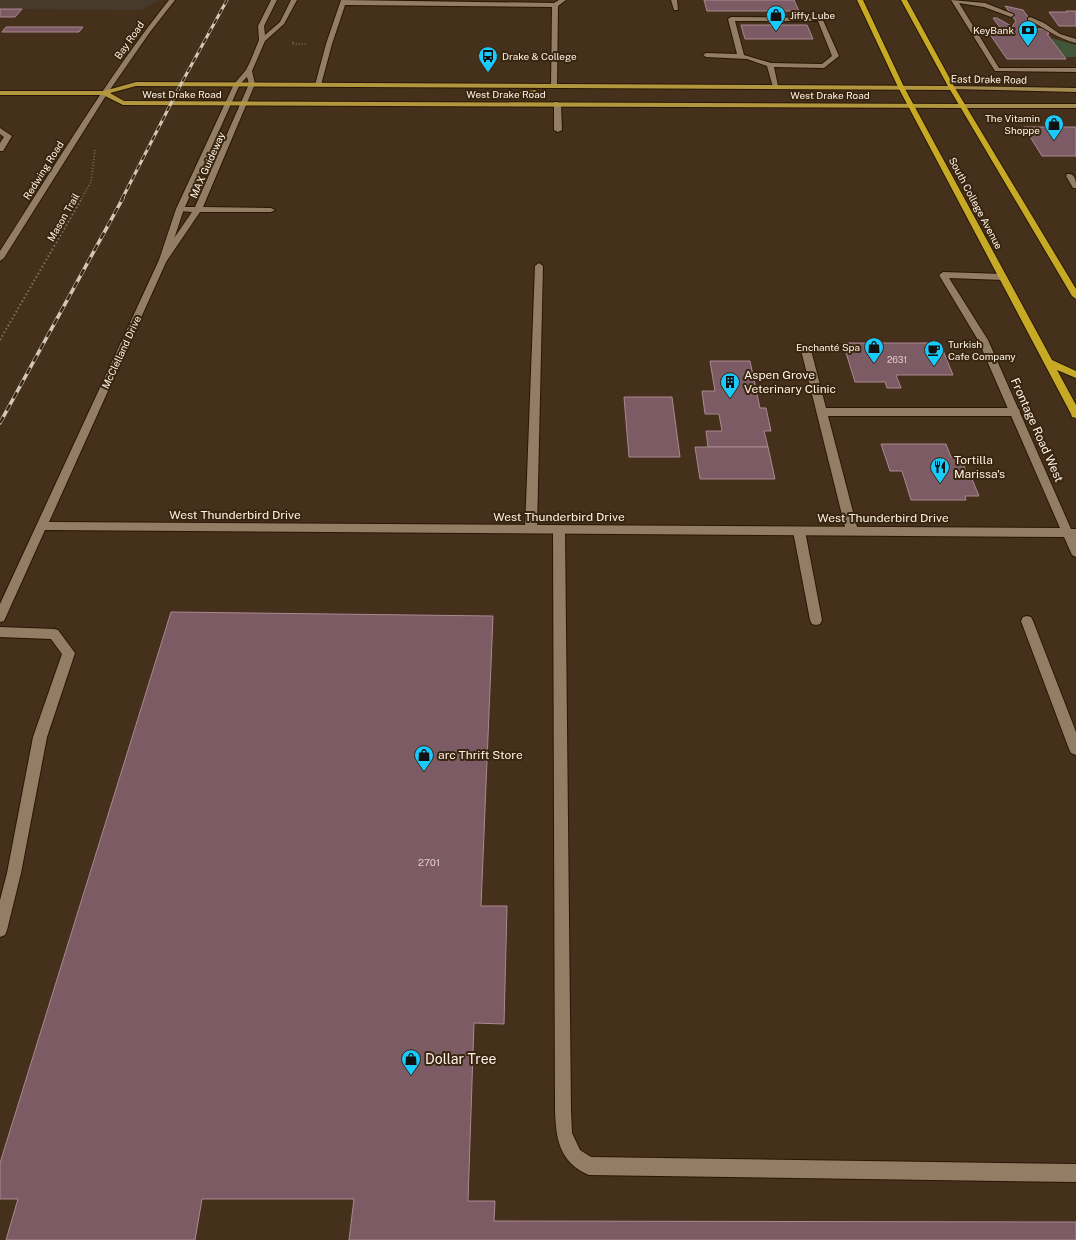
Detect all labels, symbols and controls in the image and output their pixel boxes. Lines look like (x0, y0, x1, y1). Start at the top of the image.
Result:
shop icon: Jiffy Lube (765, 4, 787, 32)
place label: Jiffy Lube (790, 9, 835, 21)
street label: Bay Road (112, 19, 146, 61)
bank icon: KeyBank (1017, 19, 1039, 47)
place label: KeyBank (973, 24, 1014, 36)
bus stop icon: Drake & College (477, 45, 499, 73)
place label: Drake & College (502, 50, 577, 62)
street label: East Drake Road (951, 72, 1027, 86)
street label: West Drake Road (142, 88, 222, 100)
street label: West Drake Road (466, 88, 546, 100)
street label: West Drake Road (790, 89, 870, 101)
place label: The Vitamin Shoppe (985, 112, 1040, 136)
shop icon: The Vitamin Shoppe (1043, 113, 1065, 141)
street label: MAX Guideway (187, 129, 227, 200)
street label: Redwing Road (20, 139, 66, 201)
street label: South College Avenue (947, 155, 1006, 251)
street label: Mason Trail (44, 191, 82, 243)
street label: McClelland Drive (99, 313, 143, 390)
shop icon: Enchanté Spa (863, 336, 885, 364)
place label: Turkish Cafe Company (948, 338, 1016, 362)
cafe icon: Turkish Cafe Company (923, 339, 945, 367)
place label: Enchanté Spa (796, 341, 860, 353)
house number: 2631 (887, 354, 907, 365)
place label: Aspen Grove Veterinary Clinic (744, 368, 836, 396)
building icon: Aspen Grove Veterinary Clinic (719, 371, 741, 399)
street label: Frontage Road West (1008, 376, 1066, 485)
place label: Tortilla Marissa's (954, 453, 1005, 481)
restaurant icon: Tortilla Marissa's (929, 456, 951, 484)
street label: West Thunderbird Drive (169, 508, 301, 522)
street label: West Thunderbird Drive (493, 510, 625, 524)
street label: West Thunderbird Drive (817, 511, 949, 525)
shop icon: arc Thrift Store (413, 744, 435, 772)
place label: arc Thrift Store (438, 748, 523, 762)
house number: 2701 (418, 856, 440, 868)
shop icon: Dollar Tree (400, 1048, 422, 1076)
place label: Dollar Tree (425, 1051, 497, 1067)

